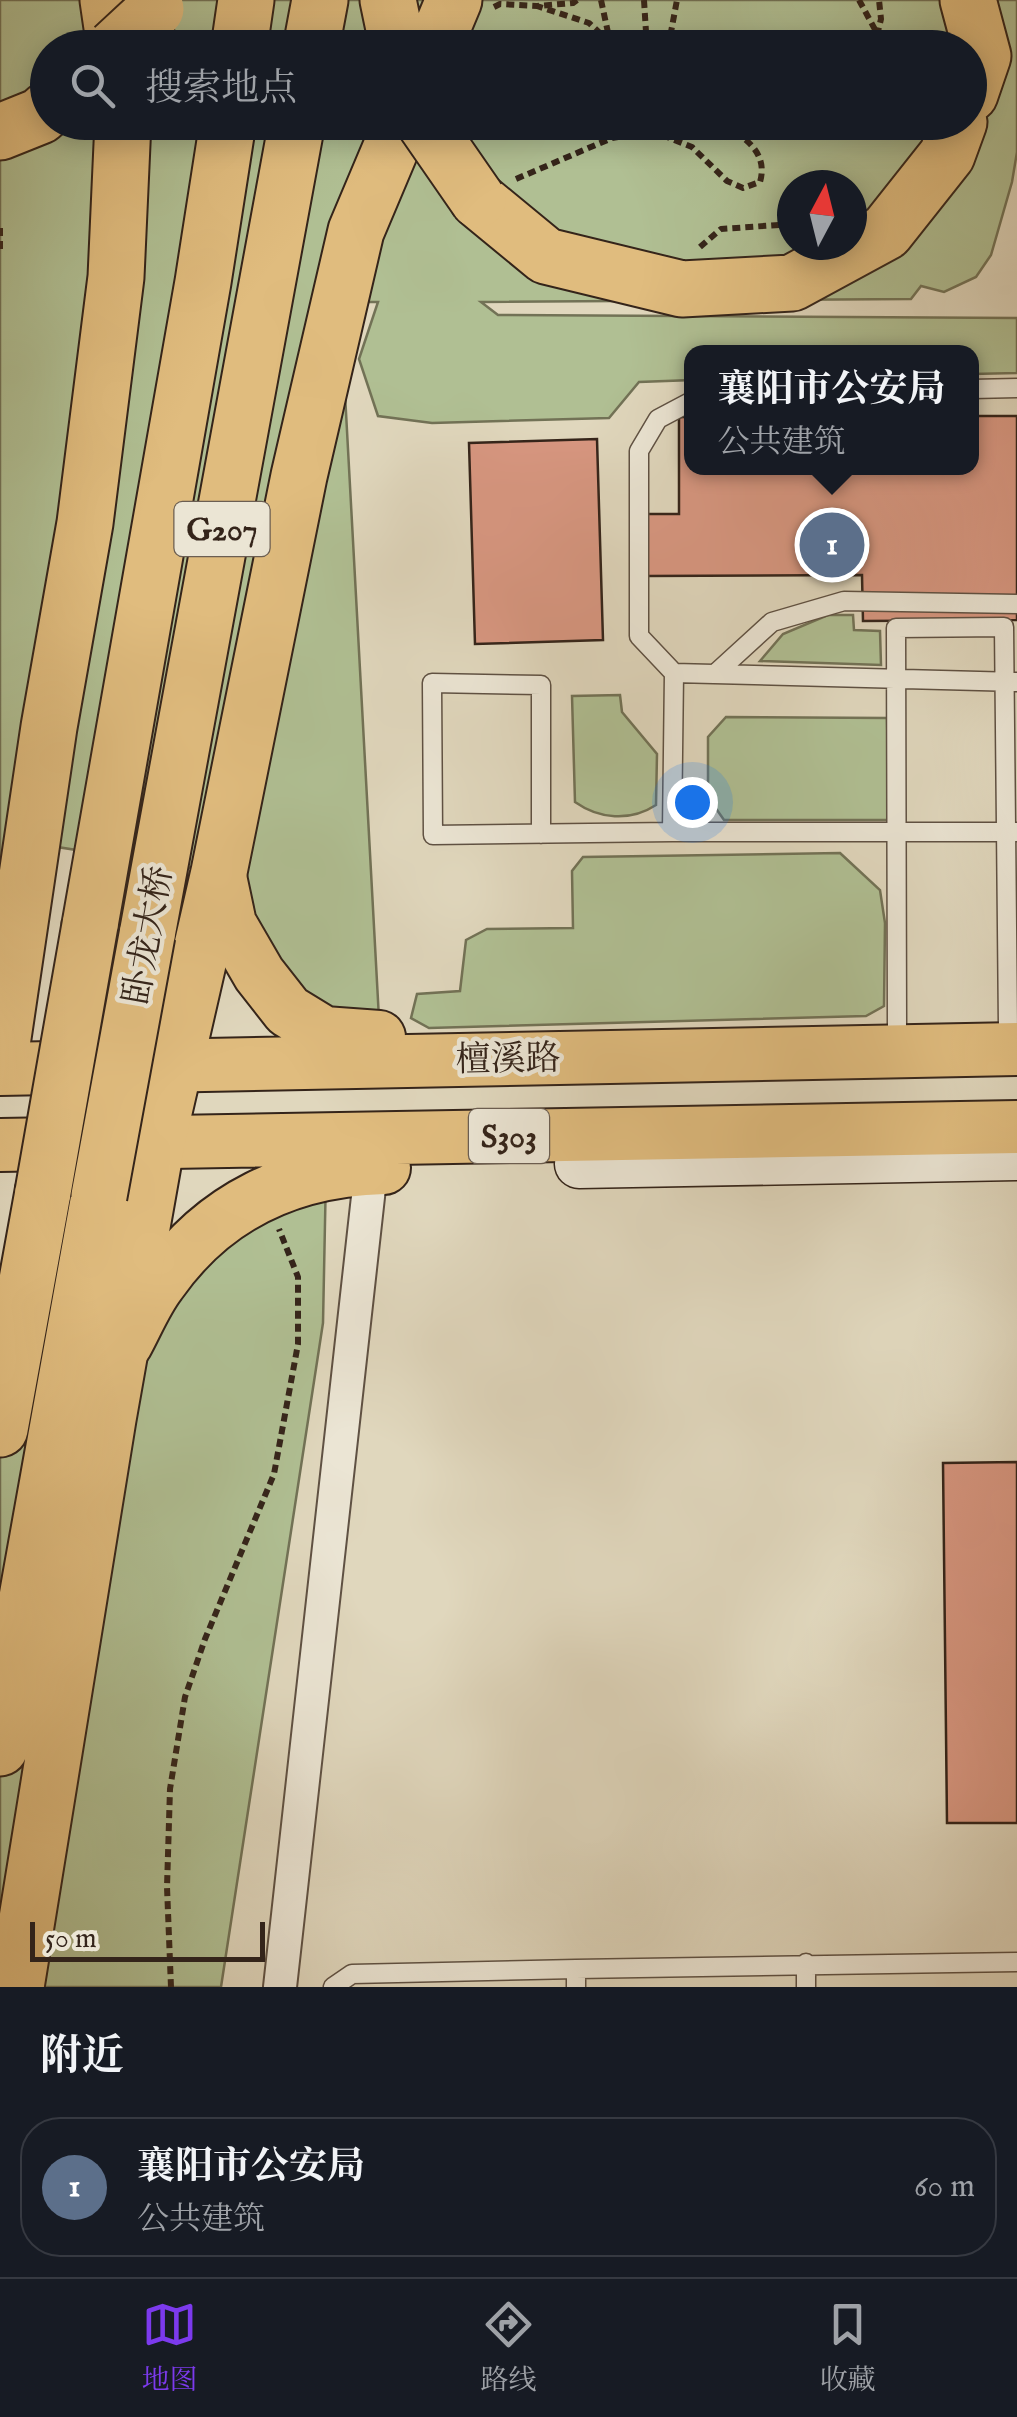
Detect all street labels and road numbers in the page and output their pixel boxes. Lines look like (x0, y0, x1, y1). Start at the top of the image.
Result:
road number: G207 (174, 502, 270, 556)
street label: 卧龙大桥 (115, 863, 184, 1008)
street label: 檀溪路 (455, 1037, 561, 1084)
road number: S303 (469, 1109, 549, 1163)

